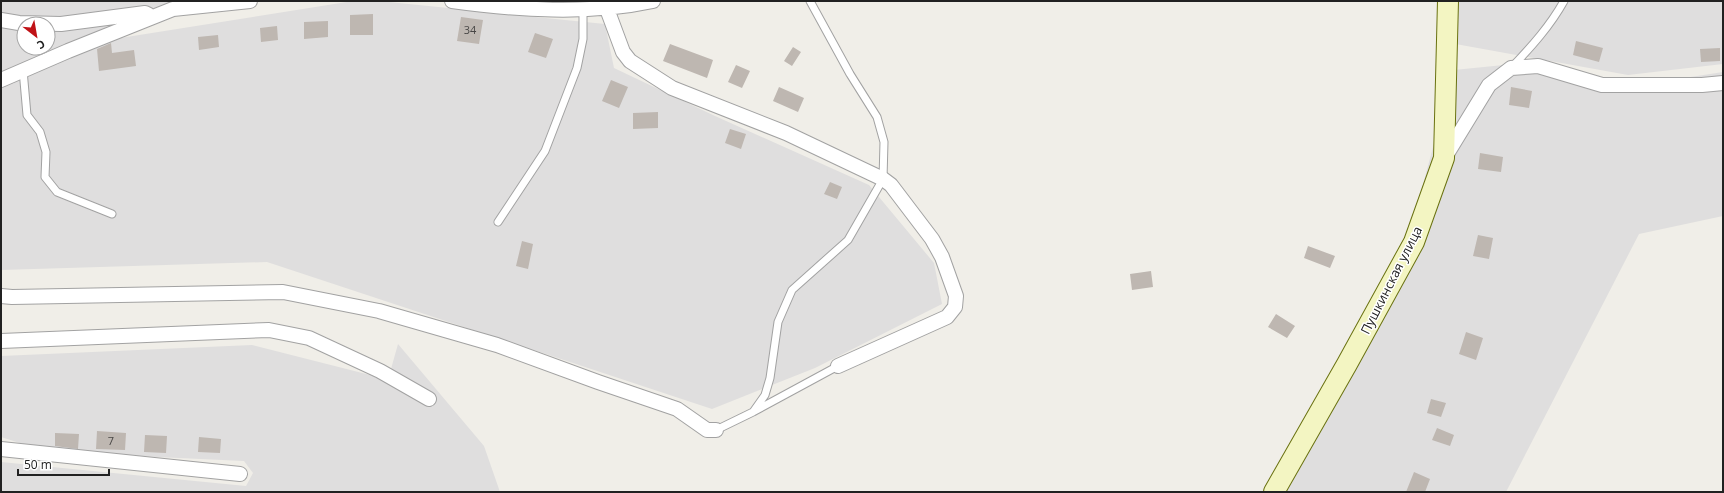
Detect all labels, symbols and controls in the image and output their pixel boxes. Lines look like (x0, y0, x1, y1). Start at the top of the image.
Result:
north arrow (16, 16, 56, 56)
house number: 34 (464, 22, 477, 37)
text: С (35, 37, 48, 53)
street label: Пушкинская улица (1356, 223, 1426, 337)
house number: 7 (108, 433, 114, 448)
scale bar (18, 451, 109, 477)
text: 50 m (24, 456, 52, 473)

